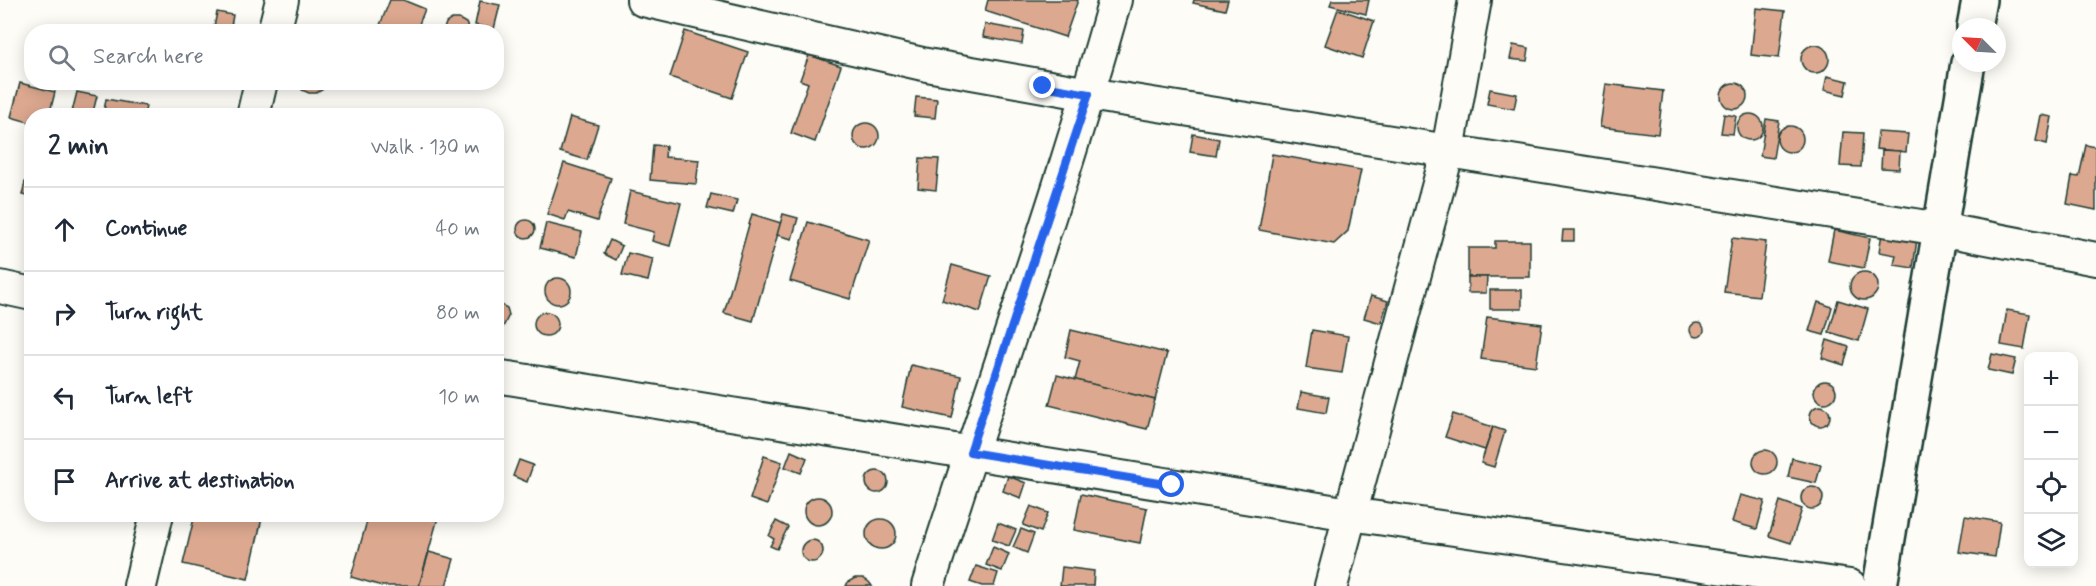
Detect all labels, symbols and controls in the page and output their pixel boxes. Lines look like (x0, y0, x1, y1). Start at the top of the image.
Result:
north arrow (1952, 18, 2006, 72)
search box (24, 24, 504, 90)
icon: search (45, 41, 78, 74)
text: Search here (93, 43, 204, 71)
route end (1029, 72, 1055, 98)
text: 2 min (48, 130, 109, 164)
text: Walk · 130 m (371, 134, 480, 161)
icon: ahead (48, 213, 81, 246)
text: Continue (105, 215, 187, 243)
text: 40 m (436, 216, 480, 243)
icon: right (48, 297, 81, 330)
text: Turn right (105, 299, 203, 327)
text: 80 m (436, 300, 480, 327)
map controls (2024, 352, 2078, 568)
button: + (2024, 352, 2078, 406)
icon: left (48, 381, 81, 414)
text: Turn left (105, 383, 193, 411)
text: 10 m (438, 384, 480, 411)
button: − (2024, 406, 2078, 460)
button: locate (2024, 460, 2078, 514)
icon: arrive (48, 465, 81, 498)
text: Arrive at destination (105, 467, 295, 495)
route start (1158, 471, 1184, 497)
button: layers (2024, 514, 2078, 568)

